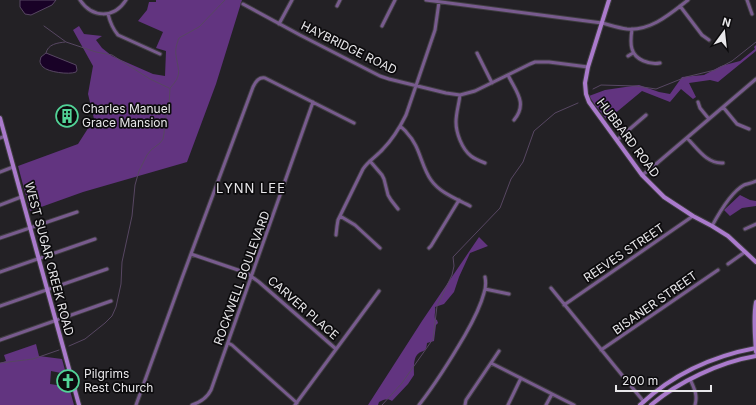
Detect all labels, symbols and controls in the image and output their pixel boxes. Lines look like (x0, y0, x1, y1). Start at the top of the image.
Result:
north arrow (704, 12, 744, 52)
text: N (721, 14, 732, 30)
street label: HAYBRIDGE ROAD (299, 18, 400, 77)
street label: HUBBARD ROAD (594, 95, 663, 180)
place label: Charles Manuel Grace Mansion (82, 101, 171, 130)
building icon: Charles Manuel Grace Mansion (54, 103, 80, 129)
street label: WEST SUGAR CREEK ROAD (22, 180, 77, 337)
district label: LYNN LEE (216, 180, 286, 196)
street label: ROCKWELL BOULEVARD (210, 209, 273, 347)
street label: REEVES STREET (581, 220, 667, 285)
street label: BISANER STREET (610, 268, 700, 337)
street label: CARVER PLACE (265, 273, 342, 343)
place label: Pilgrims Rest Church (84, 366, 153, 395)
scale bar (616, 367, 711, 393)
church icon: Pilgrims Rest Church (55, 368, 81, 394)
text: 200 m (622, 373, 658, 388)

